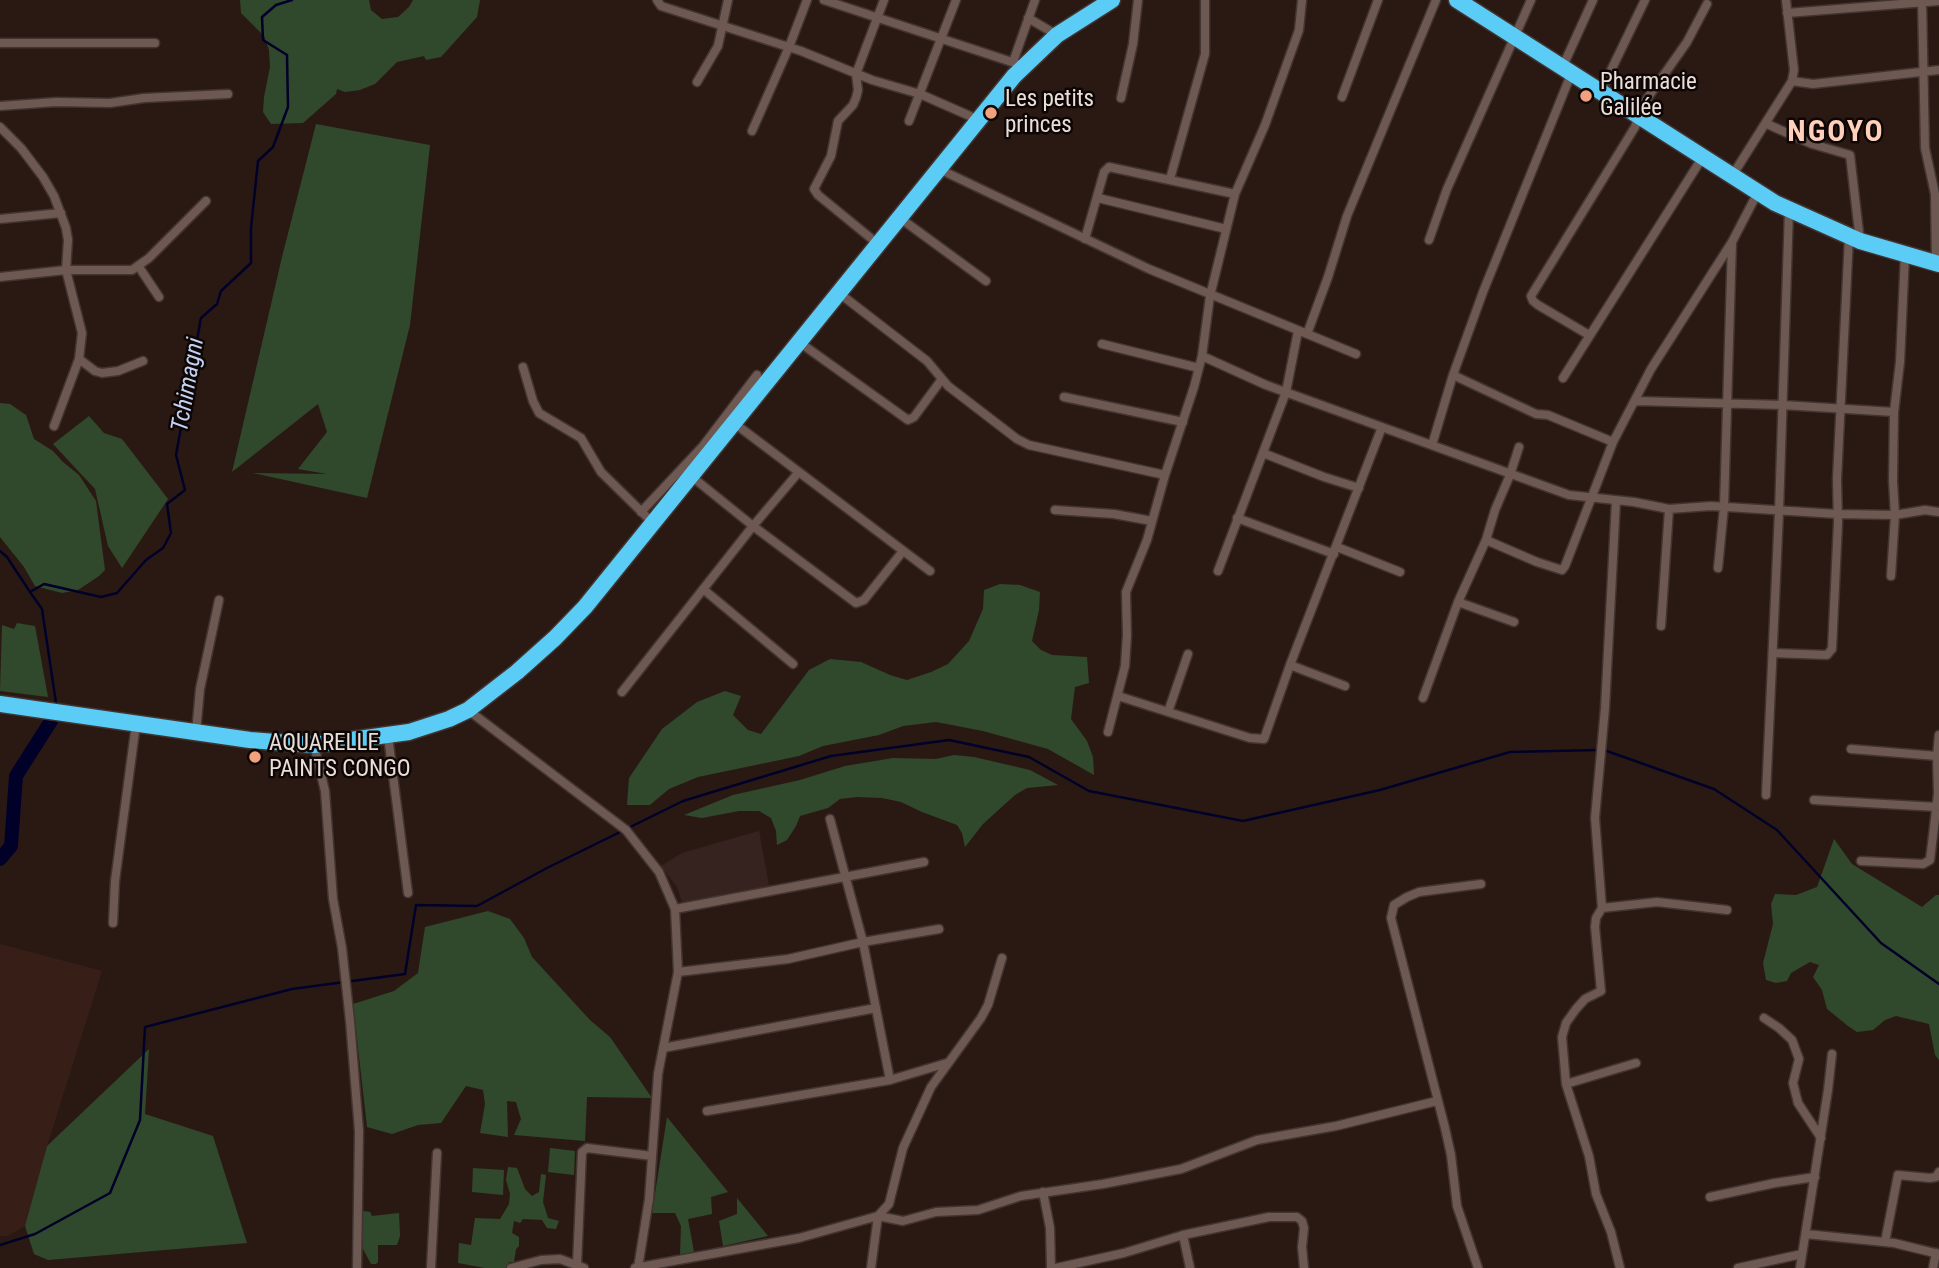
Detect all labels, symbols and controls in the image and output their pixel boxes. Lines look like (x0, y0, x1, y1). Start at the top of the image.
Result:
place label: Pharmacie Galilée (1600, 69, 1697, 123)
place label: Les petits princes (1005, 86, 1094, 140)
marker: Pharmacie Galilée (1578, 88, 1594, 104)
marker: Les petits princes (983, 105, 999, 121)
district label: NGOYO (1788, 115, 1884, 151)
water label: Tchimagni (167, 336, 211, 434)
place label: AQUARELLE PAINTS CONGO (269, 730, 411, 784)
marker: AQUARELLE PAINTS CONGO (247, 749, 263, 765)

